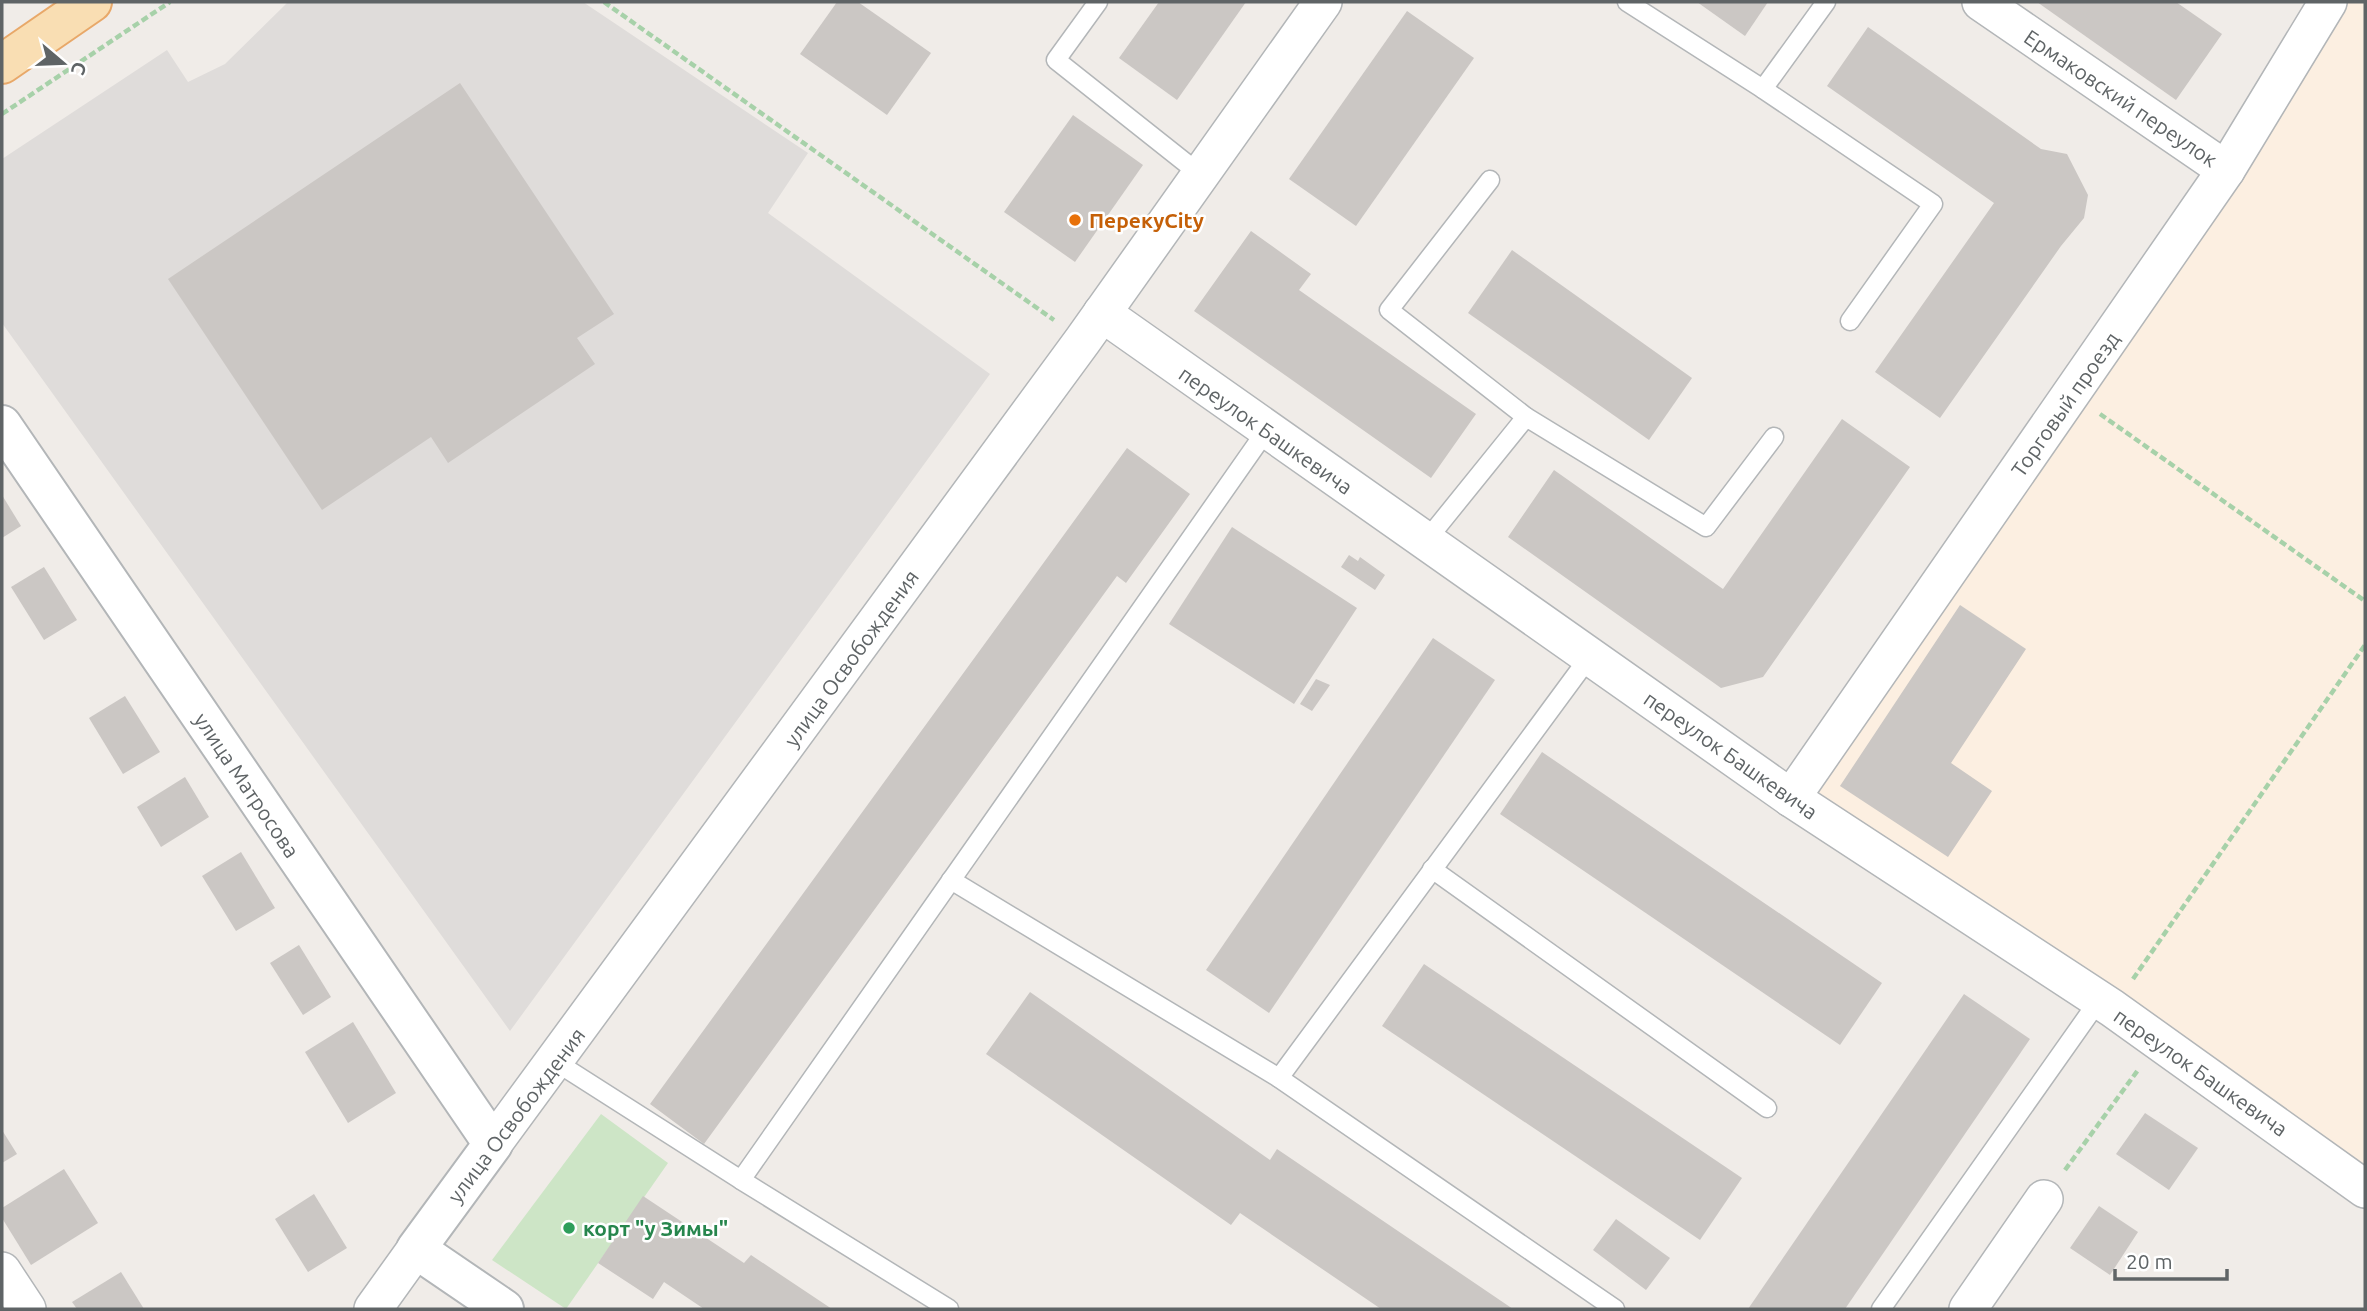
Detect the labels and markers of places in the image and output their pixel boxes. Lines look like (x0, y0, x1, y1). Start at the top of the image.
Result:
place label: ПерекуCity (1089, 208, 1204, 232)
marker: ПерекуCity (1067, 212, 1083, 228)
place label: корт "у Зимы" (583, 1216, 728, 1240)
marker: корт "у Зимы" (561, 1220, 577, 1236)

